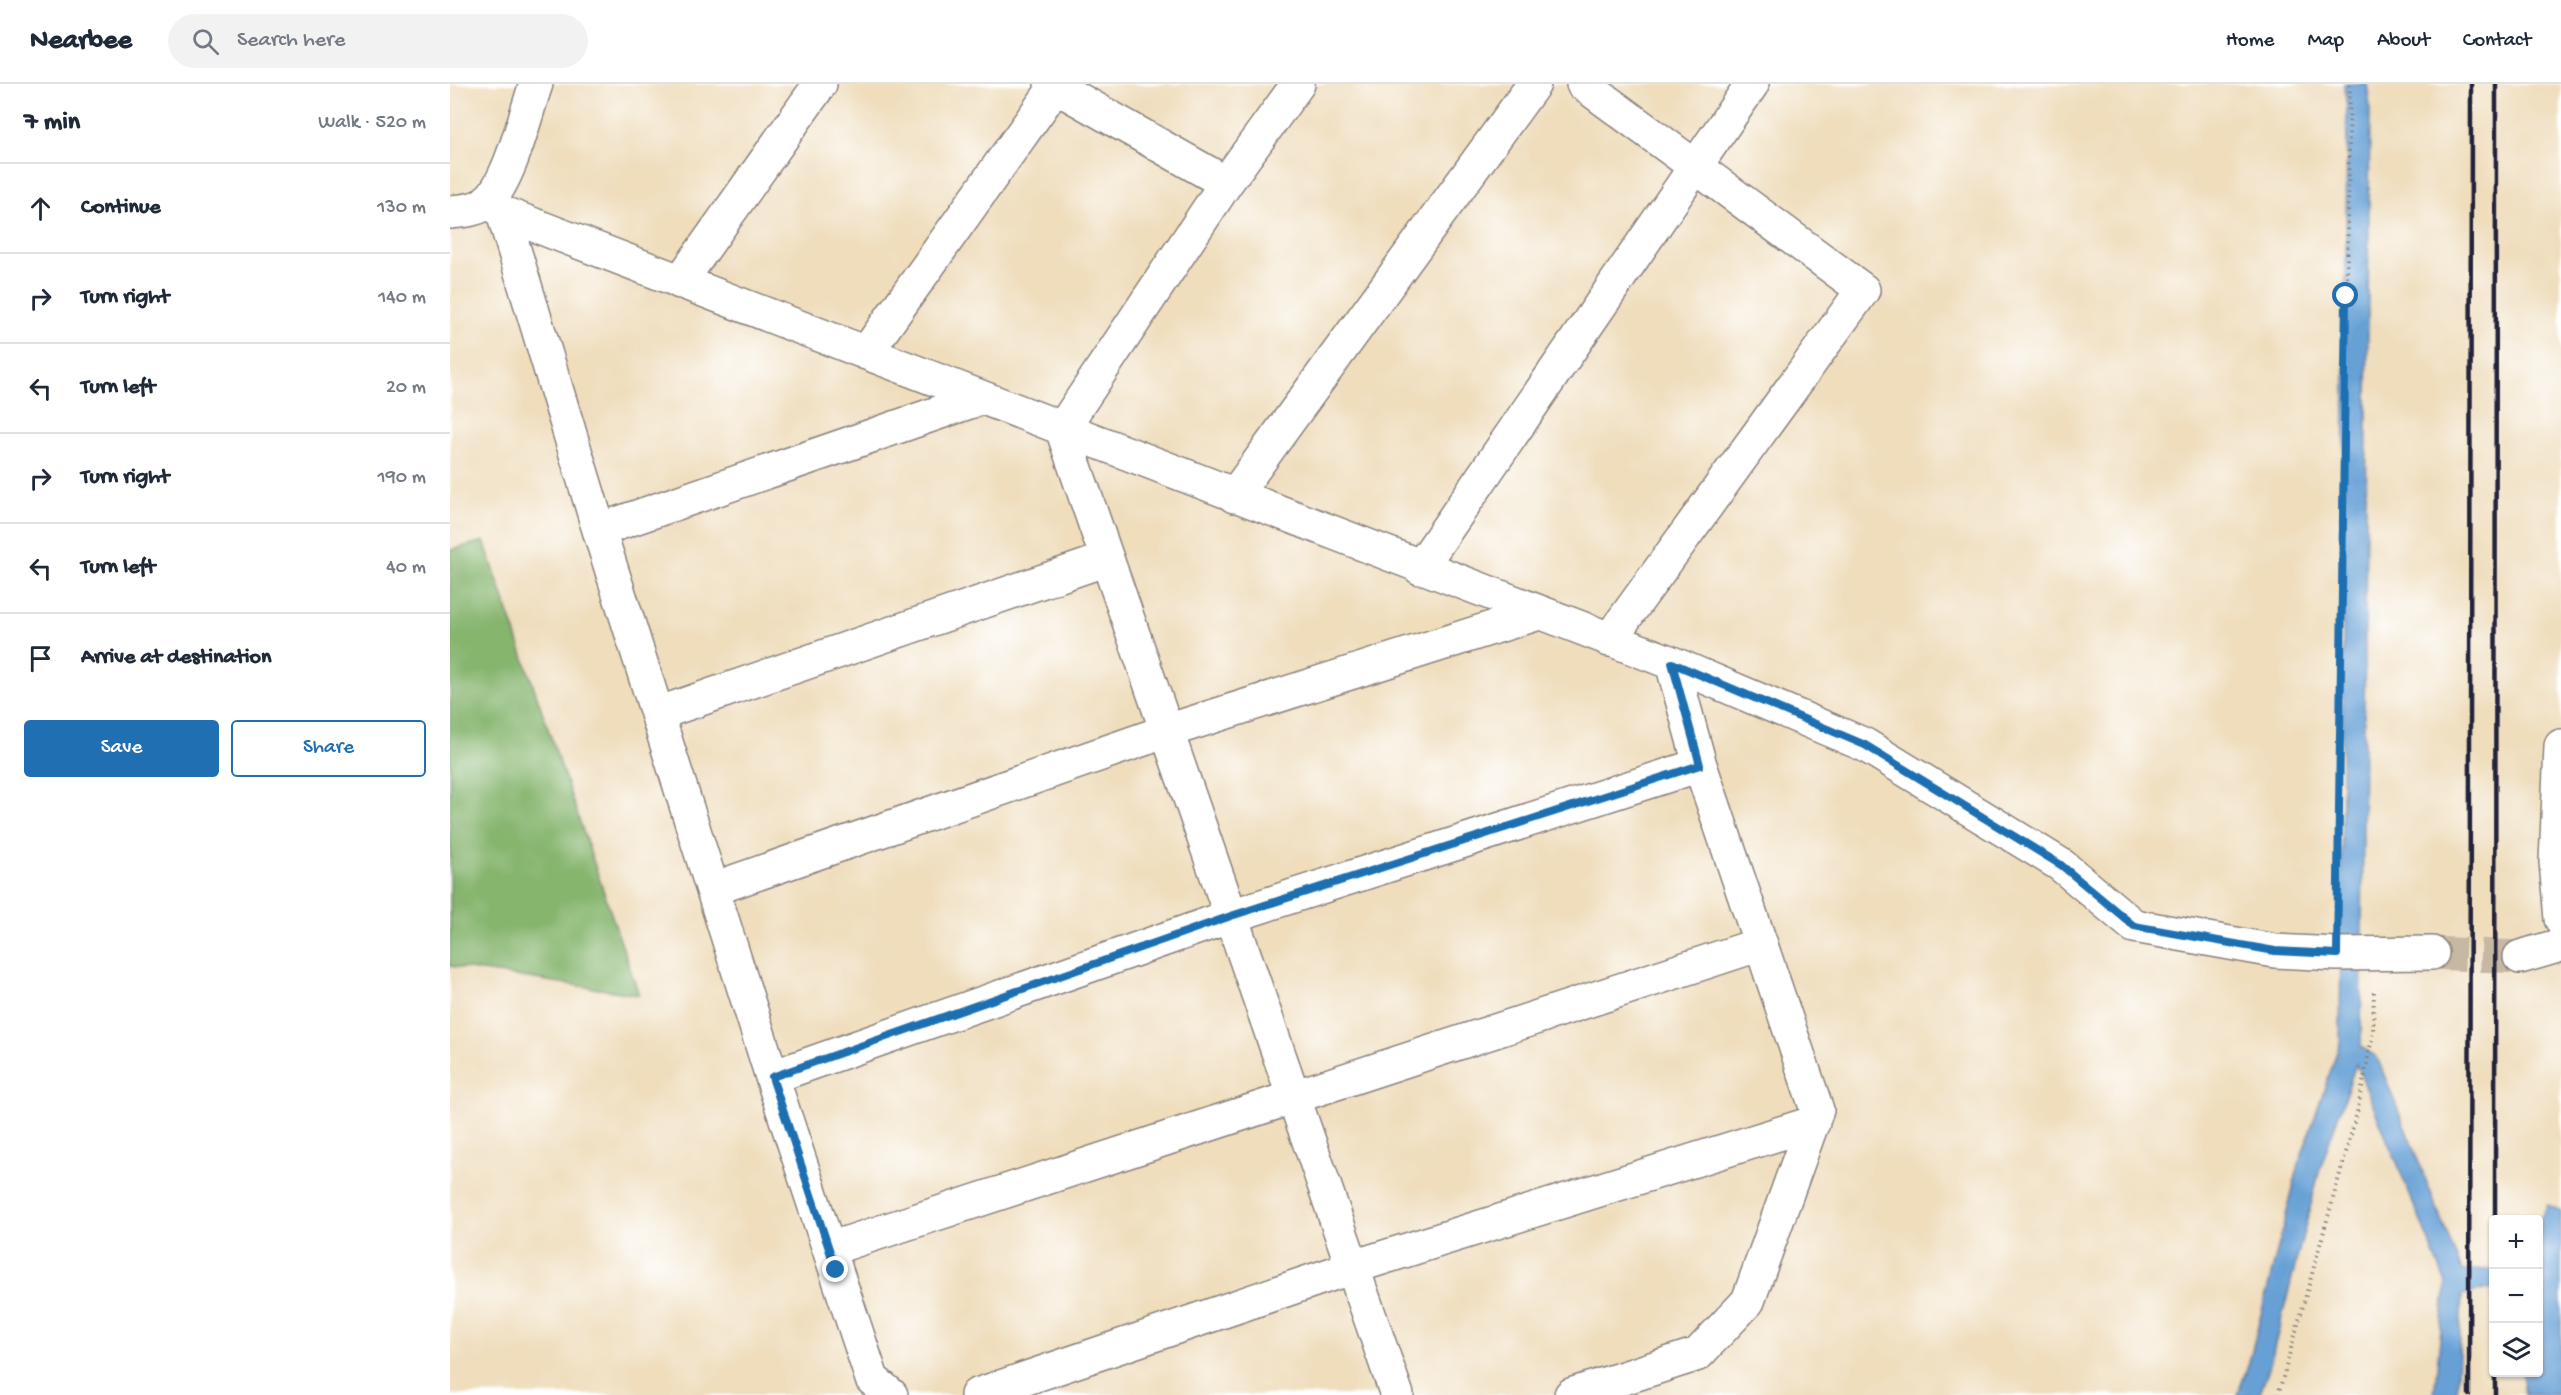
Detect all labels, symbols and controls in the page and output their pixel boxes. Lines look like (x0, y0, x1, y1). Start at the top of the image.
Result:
search box (168, 14, 588, 68)
text: Nearbee (30, 25, 132, 58)
icon: search (189, 25, 222, 58)
text: Search here (237, 28, 345, 54)
text: Home (2226, 29, 2274, 54)
text: Map (2307, 29, 2344, 54)
text: About (2377, 29, 2430, 54)
text: Contact (2463, 29, 2531, 54)
text: 7 min (24, 108, 80, 139)
text: Walk · 520 m (318, 112, 426, 135)
icon: ahead (24, 192, 57, 225)
text: Continue (81, 195, 161, 221)
text: 130 m (377, 197, 426, 220)
icon: right (24, 282, 57, 315)
route start (2332, 282, 2358, 308)
text: Turn right (81, 285, 169, 311)
text: 140 m (378, 287, 426, 310)
icon: left (24, 372, 57, 405)
text: Turn left (81, 375, 155, 401)
text: 20 m (386, 377, 426, 400)
icon: right (24, 462, 57, 495)
text: Turn right (81, 465, 169, 491)
text: 190 m (378, 467, 426, 490)
icon: left (24, 552, 57, 585)
text: Turn left (81, 555, 155, 581)
text: 40 m (386, 557, 426, 580)
icon: arrive (24, 642, 57, 675)
text: Arrive at destination (81, 645, 271, 671)
button: Save (24, 720, 219, 777)
button: Share (231, 720, 426, 777)
map controls (2489, 1215, 2543, 1377)
button: + (2489, 1215, 2543, 1269)
route end (822, 1256, 848, 1282)
button: − (2489, 1269, 2543, 1323)
button: layers (2489, 1323, 2543, 1377)

